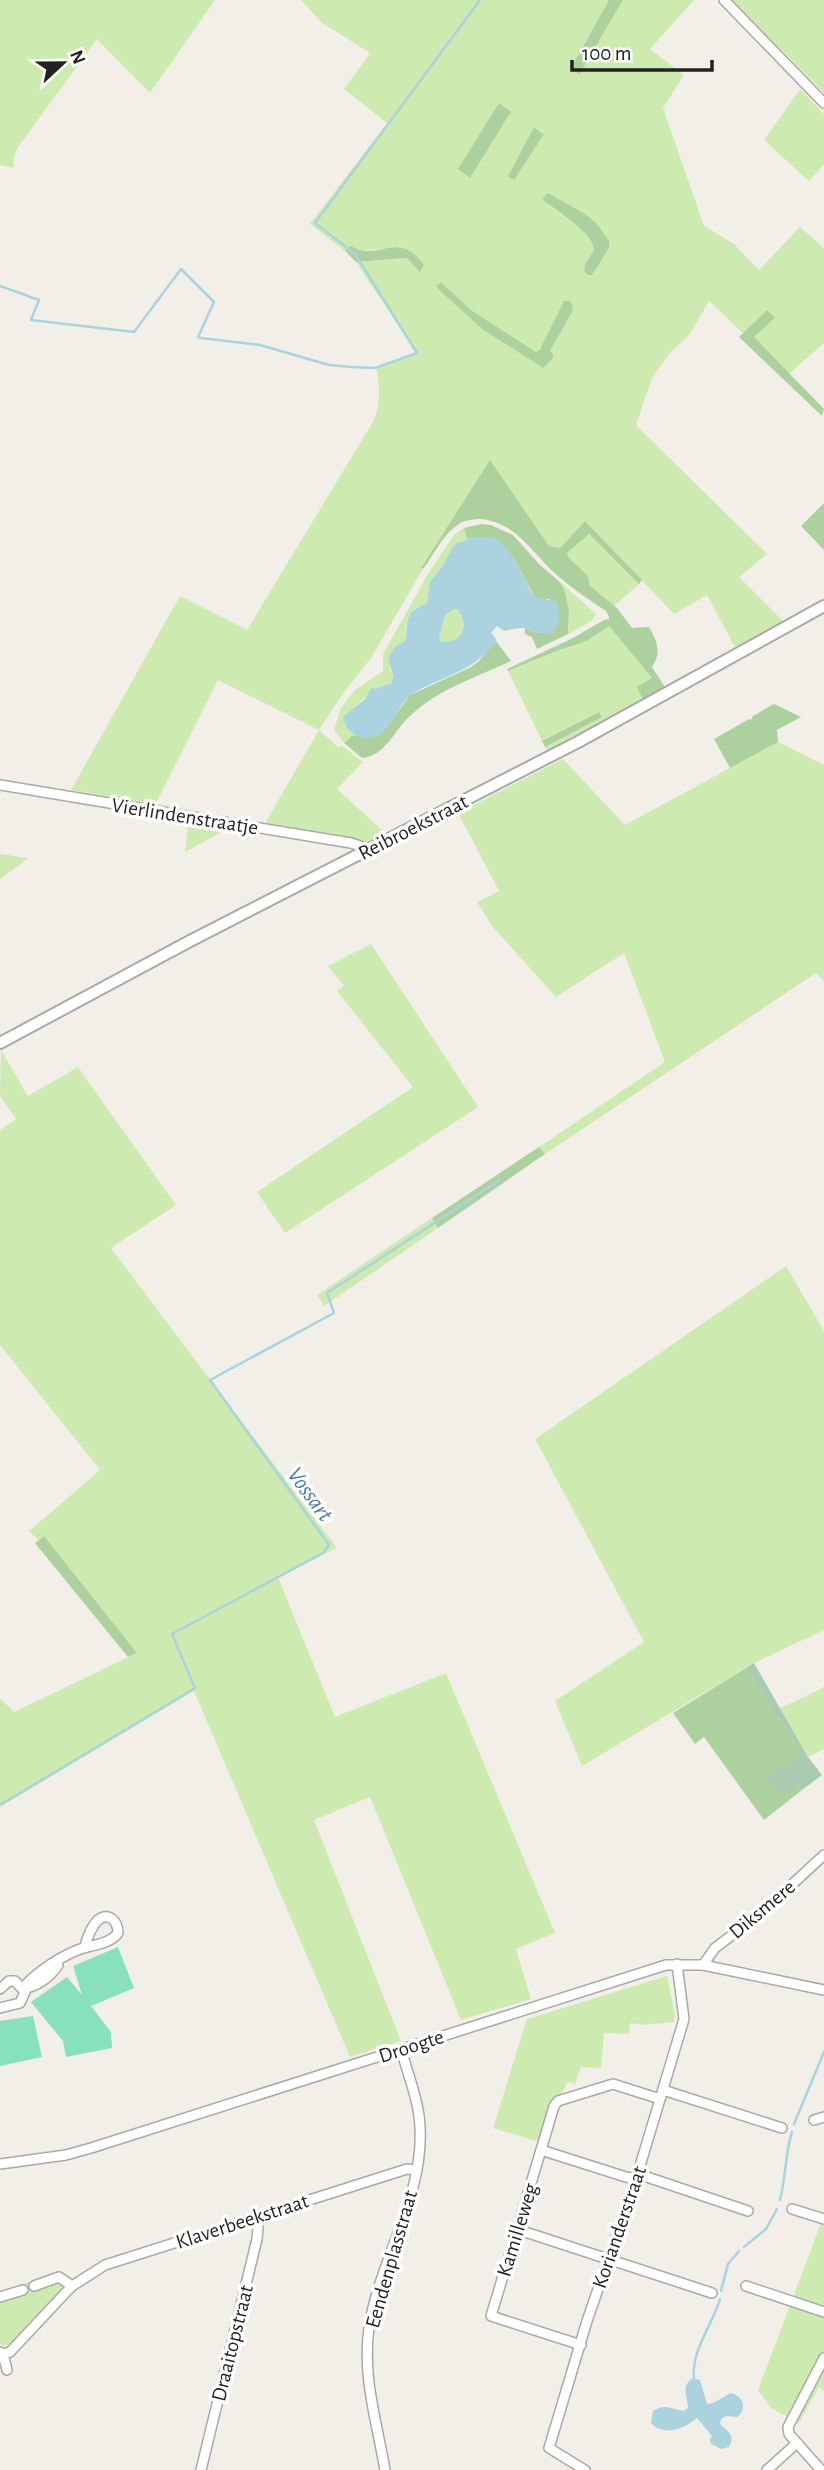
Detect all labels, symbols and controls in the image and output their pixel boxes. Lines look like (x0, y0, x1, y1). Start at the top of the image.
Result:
north arrow (28, 28, 98, 98)
scale bar (572, 28, 712, 72)
text: 100 m (582, 43, 632, 64)
text: N (66, 48, 89, 67)
street label: Reibroekstraat (355, 791, 472, 864)
street label: Vierlindenstraatje (110, 795, 260, 838)
water label: Vossart (283, 1464, 337, 1526)
street label: Diksmere (725, 1876, 799, 1943)
street label: Droogte (376, 2026, 446, 2067)
street label: Korianderstraat (589, 2163, 650, 2291)
street label: Kamilleweg (493, 2180, 542, 2279)
street label: Eendenplasstraat (362, 2188, 421, 2330)
street label: Klaverbeekstraat (173, 2190, 311, 2253)
street label: Draaitopstraat (208, 2282, 257, 2403)

